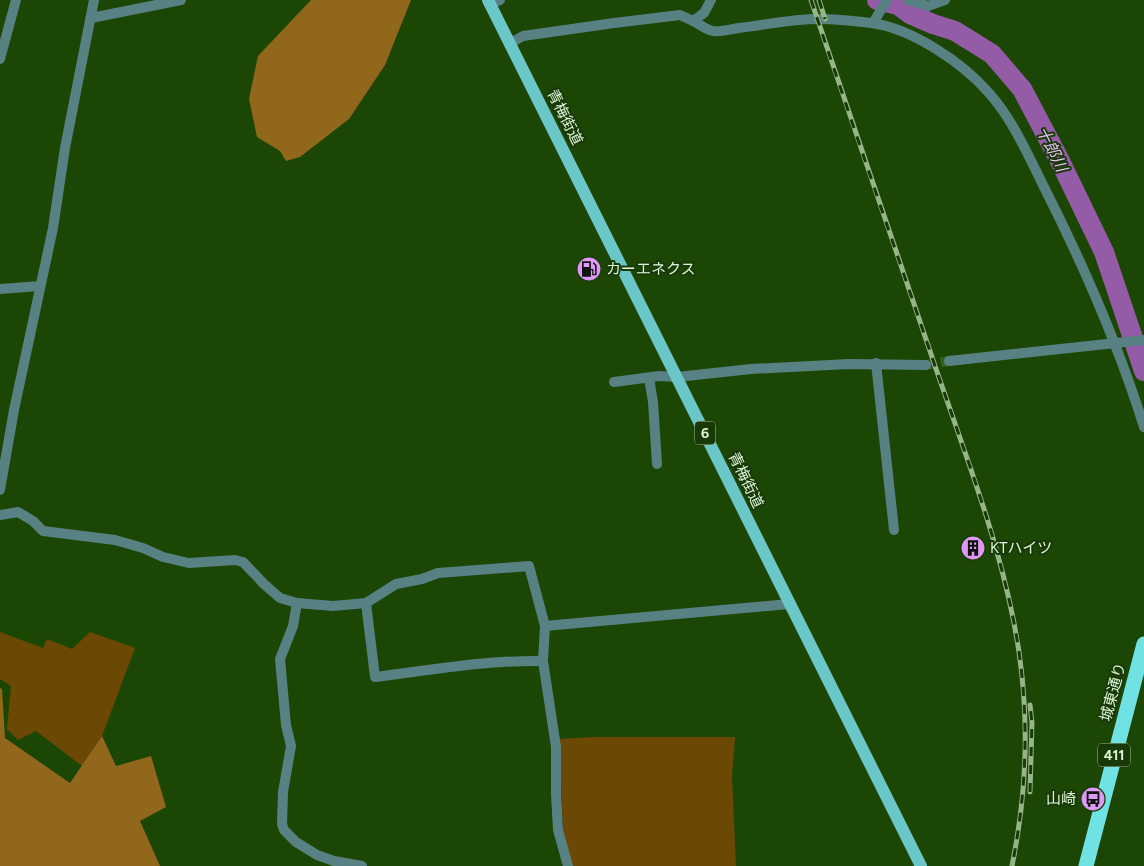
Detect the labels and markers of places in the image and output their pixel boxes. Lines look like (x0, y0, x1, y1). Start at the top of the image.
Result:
fuel station icon: カーエネクス (576, 256, 602, 282)
place label: カーエネクス (606, 260, 696, 278)
building icon: KTハイツ (960, 535, 986, 561)
place label: KTハイツ (990, 539, 1052, 557)
bus stop icon: 山崎 (1080, 786, 1106, 812)
place label: 山崎 (1046, 790, 1076, 808)

